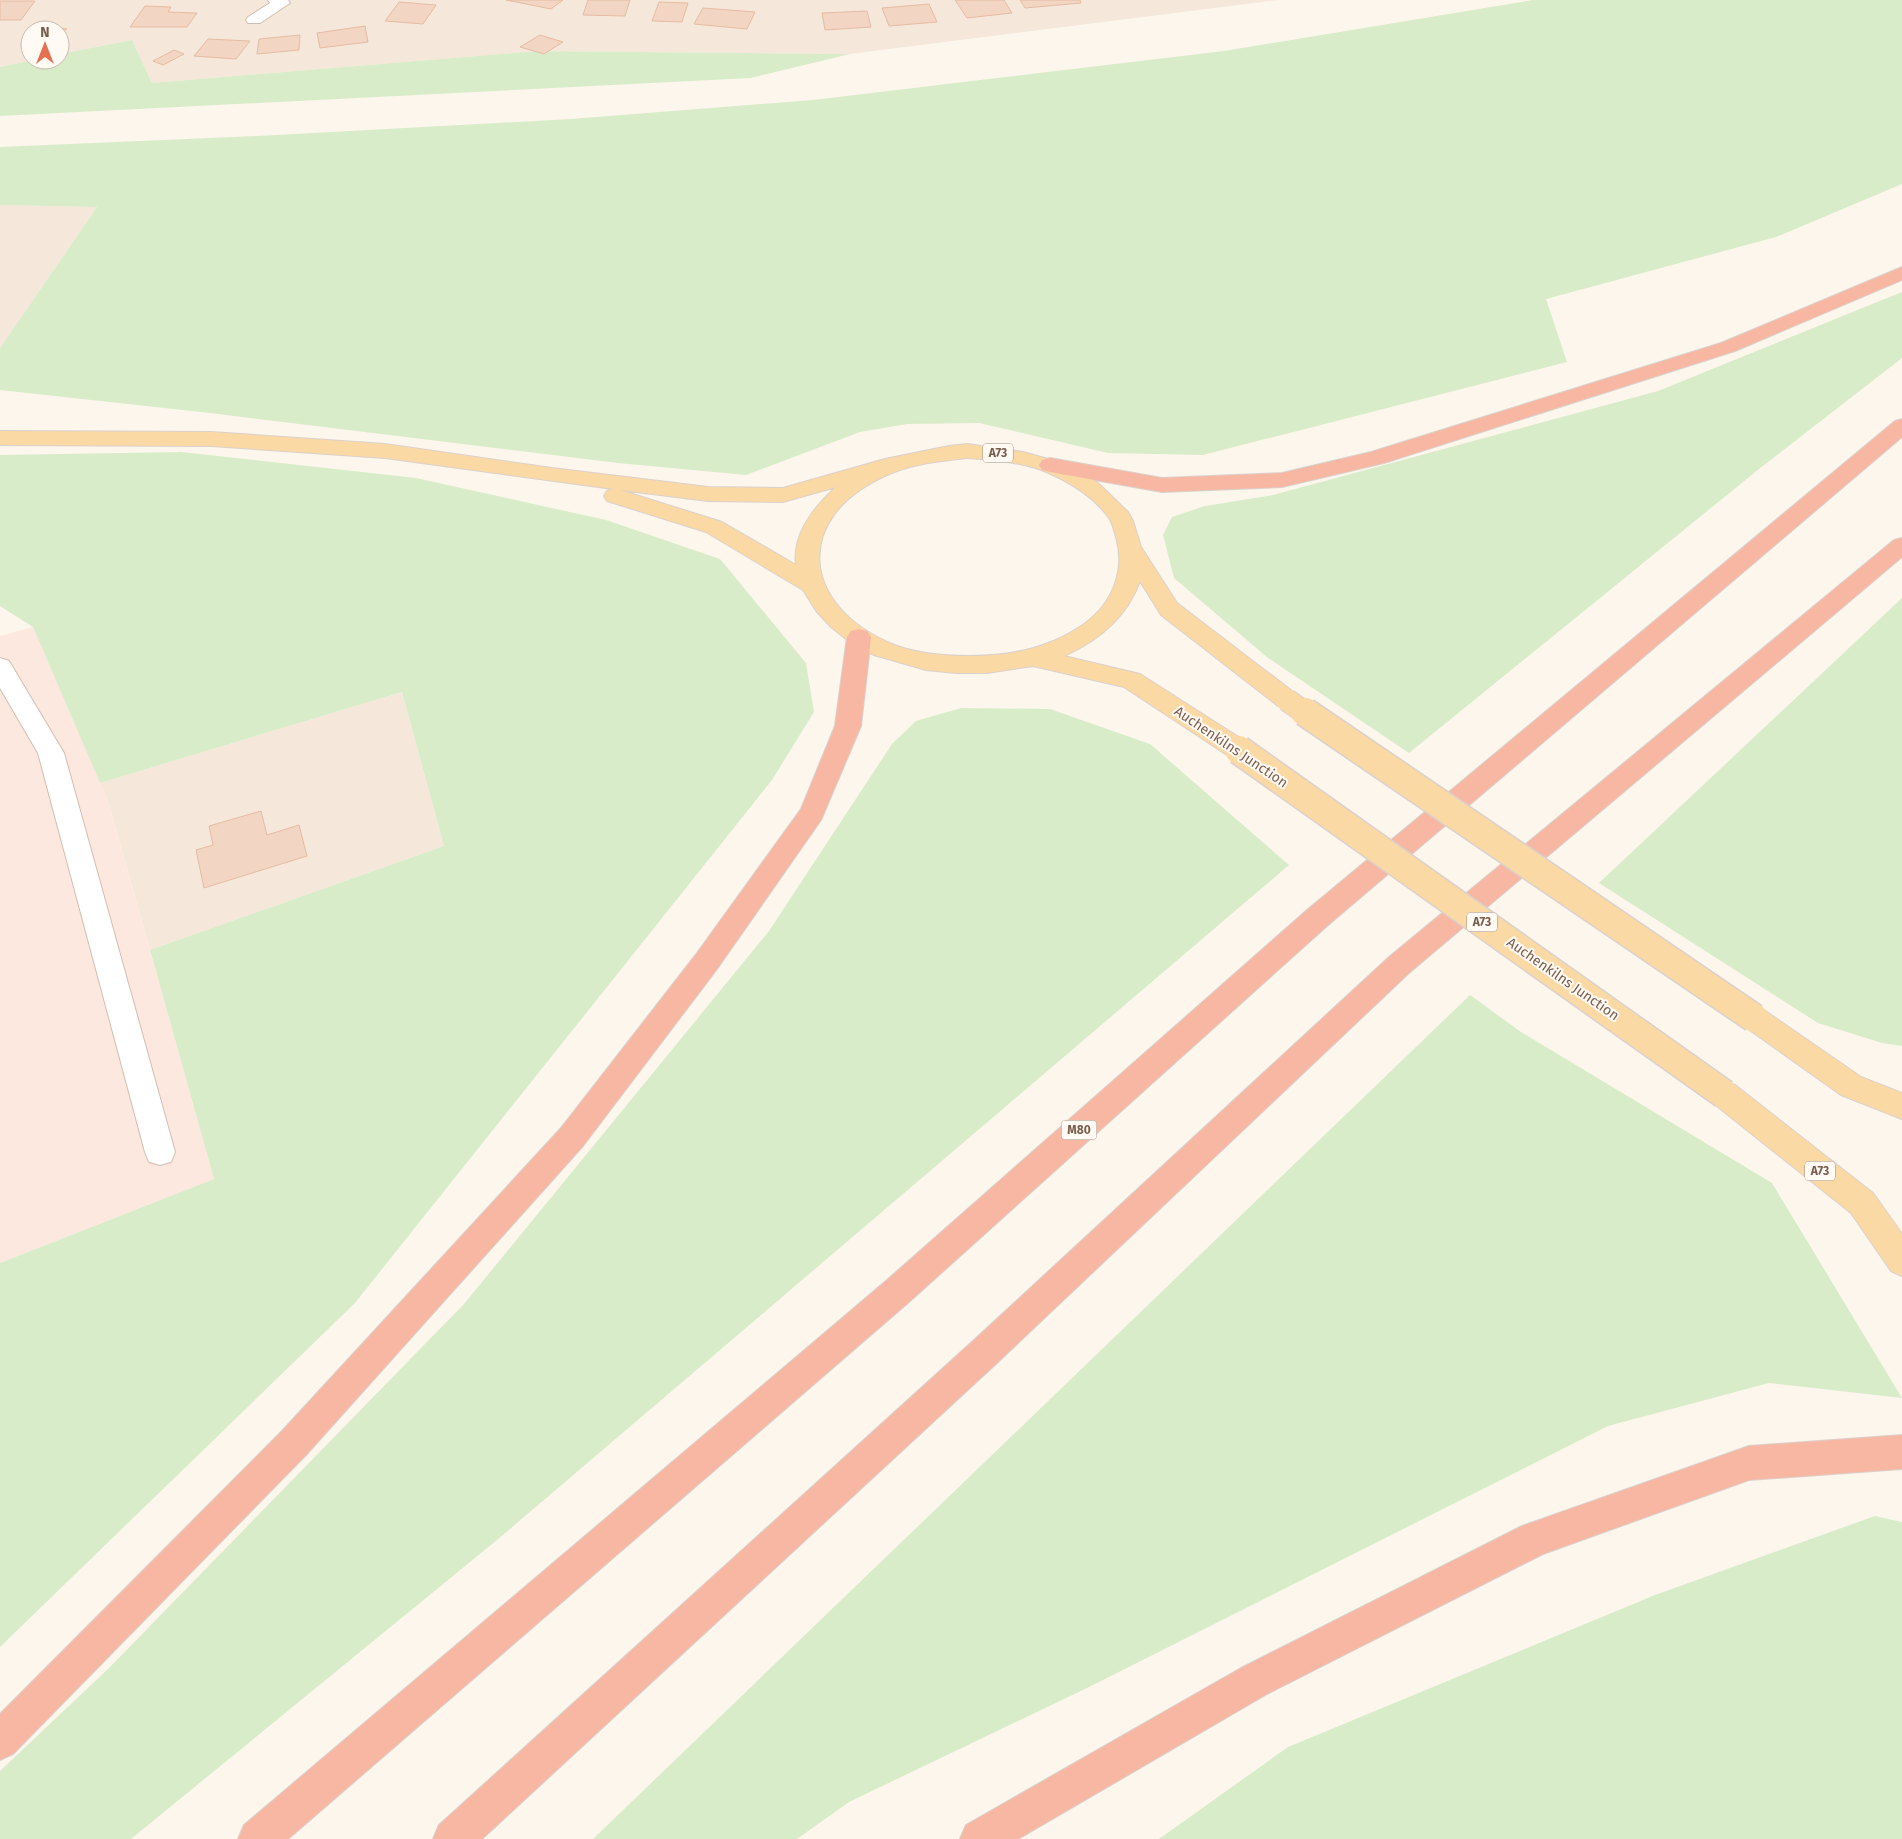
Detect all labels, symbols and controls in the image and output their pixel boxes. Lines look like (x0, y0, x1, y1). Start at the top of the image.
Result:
north arrow (20, 20, 70, 70)
text: N (40, 24, 50, 41)
road number: A73 (983, 443, 1013, 462)
street label: Auchenkilns Junction (1171, 703, 1291, 791)
road number: A73 (1467, 912, 1497, 932)
street label: Auchenkilns Junction (1504, 934, 1622, 1024)
road number: M80 (1062, 1120, 1096, 1140)
road number: A73 (1805, 1162, 1835, 1180)

